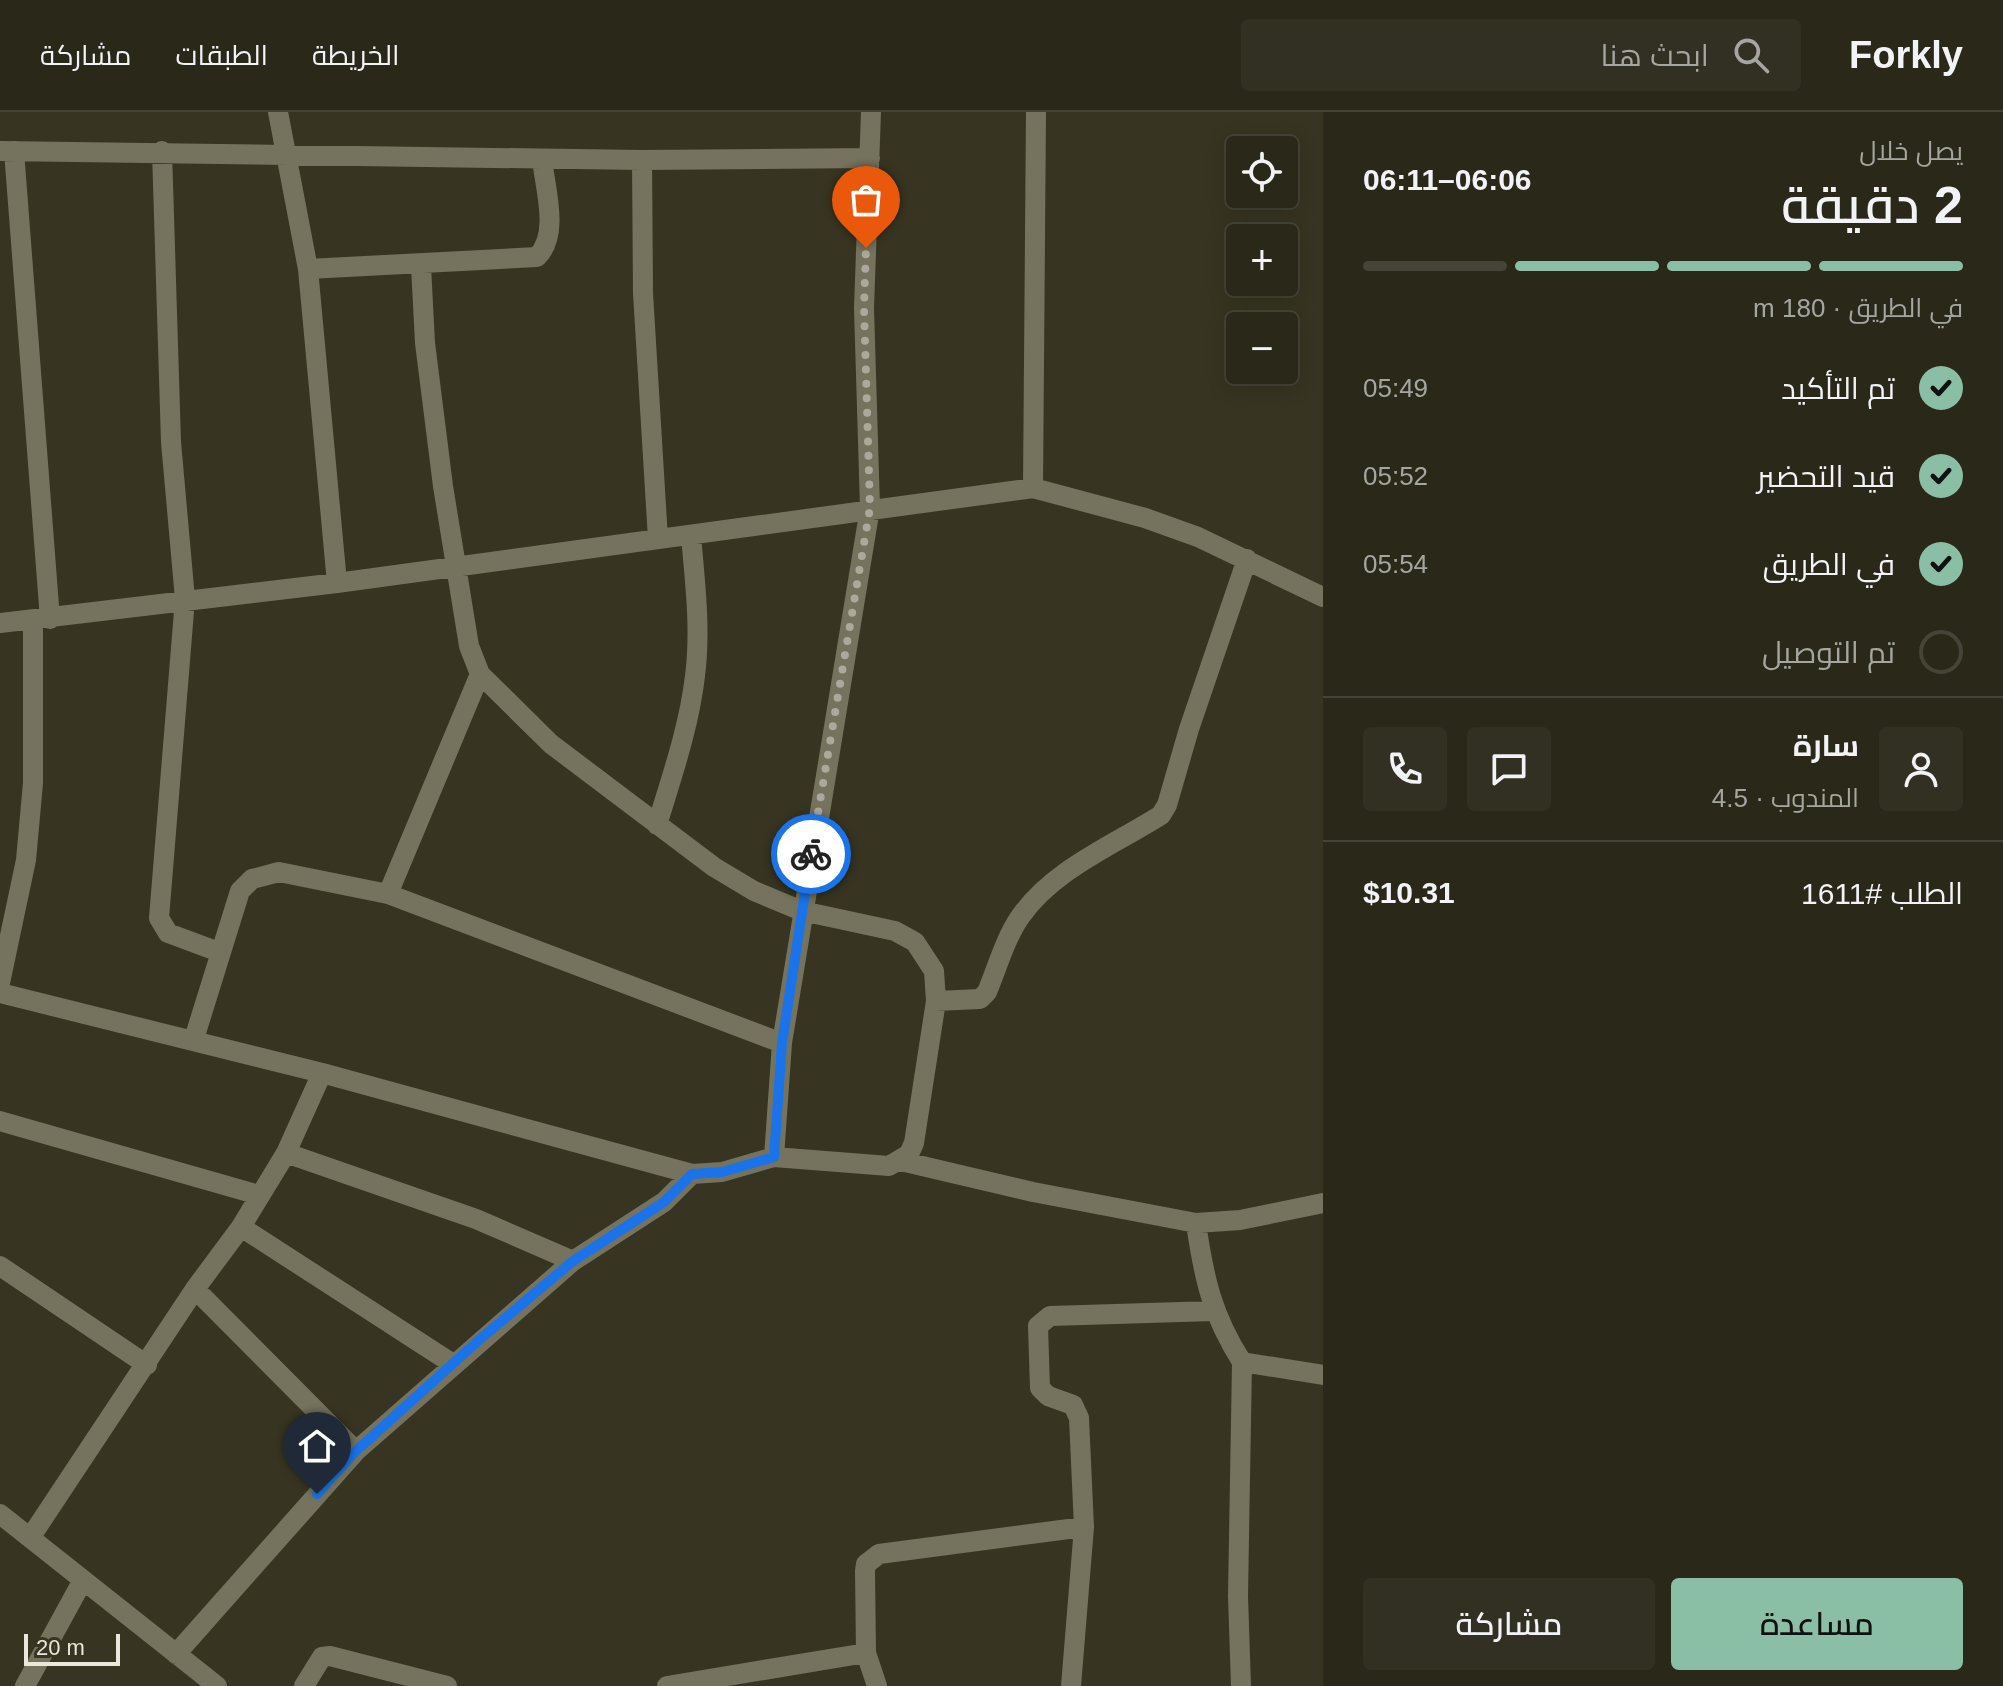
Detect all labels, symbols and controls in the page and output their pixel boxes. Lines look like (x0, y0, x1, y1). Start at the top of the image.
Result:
search box (1241, 19, 1801, 91)
icon: search (1729, 33, 1773, 77)
text: Forkly (1849, 34, 1963, 76)
text: ابحث هنا (1600, 39, 1709, 72)
text: مشاركة (40, 40, 131, 71)
text: الطبقات (175, 40, 268, 71)
text: الخريطة (312, 40, 399, 71)
map controls (1226, 136, 1298, 384)
button: locate (1226, 136, 1298, 208)
text: يصل خلال (1859, 136, 1963, 166)
text: 06:06–06:11 (1363, 163, 1532, 196)
pin (832, 166, 900, 248)
text: 2 دقيقة (1781, 176, 1963, 234)
icon: bag (844, 178, 888, 222)
button: + (1226, 224, 1298, 296)
text: في الطريق · 180 m (1753, 293, 1963, 323)
button: − (1226, 312, 1298, 384)
icon: check (1919, 366, 1963, 410)
text: تم التأكيد (1781, 372, 1895, 405)
text: 05:49 (1363, 373, 1428, 403)
icon: check (1919, 454, 1963, 498)
text: قيد التحضير (1757, 460, 1895, 493)
text: 05:52 (1363, 461, 1428, 491)
icon: check (1919, 542, 1963, 586)
text: في الطريق (1763, 548, 1895, 581)
text: 05:54 (1363, 549, 1428, 579)
text: تم التوصيل (1762, 636, 1895, 669)
button: phone (1363, 727, 1447, 811)
button: chat (1467, 727, 1551, 811)
button: person (1879, 727, 1963, 811)
text: سارة (1793, 729, 1859, 762)
text: المندوب · 4.5 (1712, 783, 1859, 813)
courier (771, 814, 851, 894)
icon: bike (789, 832, 833, 876)
text: $10.31 (1363, 876, 1455, 909)
text: الطلب #1611 (1801, 877, 1963, 910)
pin (283, 1412, 351, 1494)
icon: home (295, 1424, 339, 1468)
button: مشاركة (1363, 1578, 1655, 1670)
button: مساعدة (1671, 1578, 1963, 1670)
scale bar (24, 1630, 120, 1666)
text: 20 m (36, 1635, 85, 1660)

